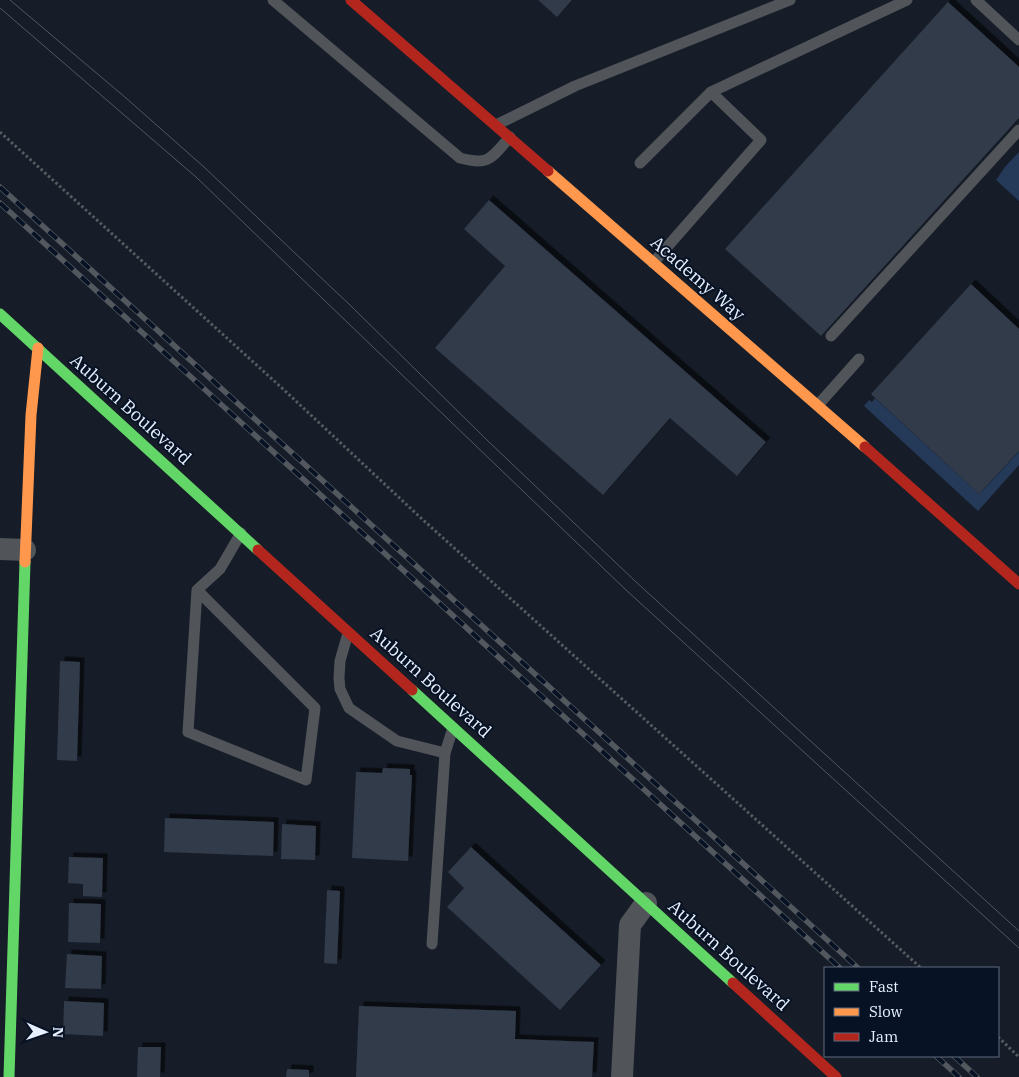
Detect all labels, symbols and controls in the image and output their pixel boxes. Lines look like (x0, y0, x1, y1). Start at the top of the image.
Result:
street label: Academy Way (646, 231, 750, 326)
street label: Auburn Boulevard (66, 349, 196, 470)
street label: Auburn Boulevard (366, 622, 496, 743)
street label: Auburn Boulevard (664, 895, 794, 1016)
legend (824, 967, 999, 1057)
text: Fast (869, 977, 899, 996)
text: Slow (869, 1002, 903, 1021)
north arrow (20, 1007, 70, 1057)
text: N (49, 1027, 67, 1038)
text: Jam (869, 1027, 898, 1046)

